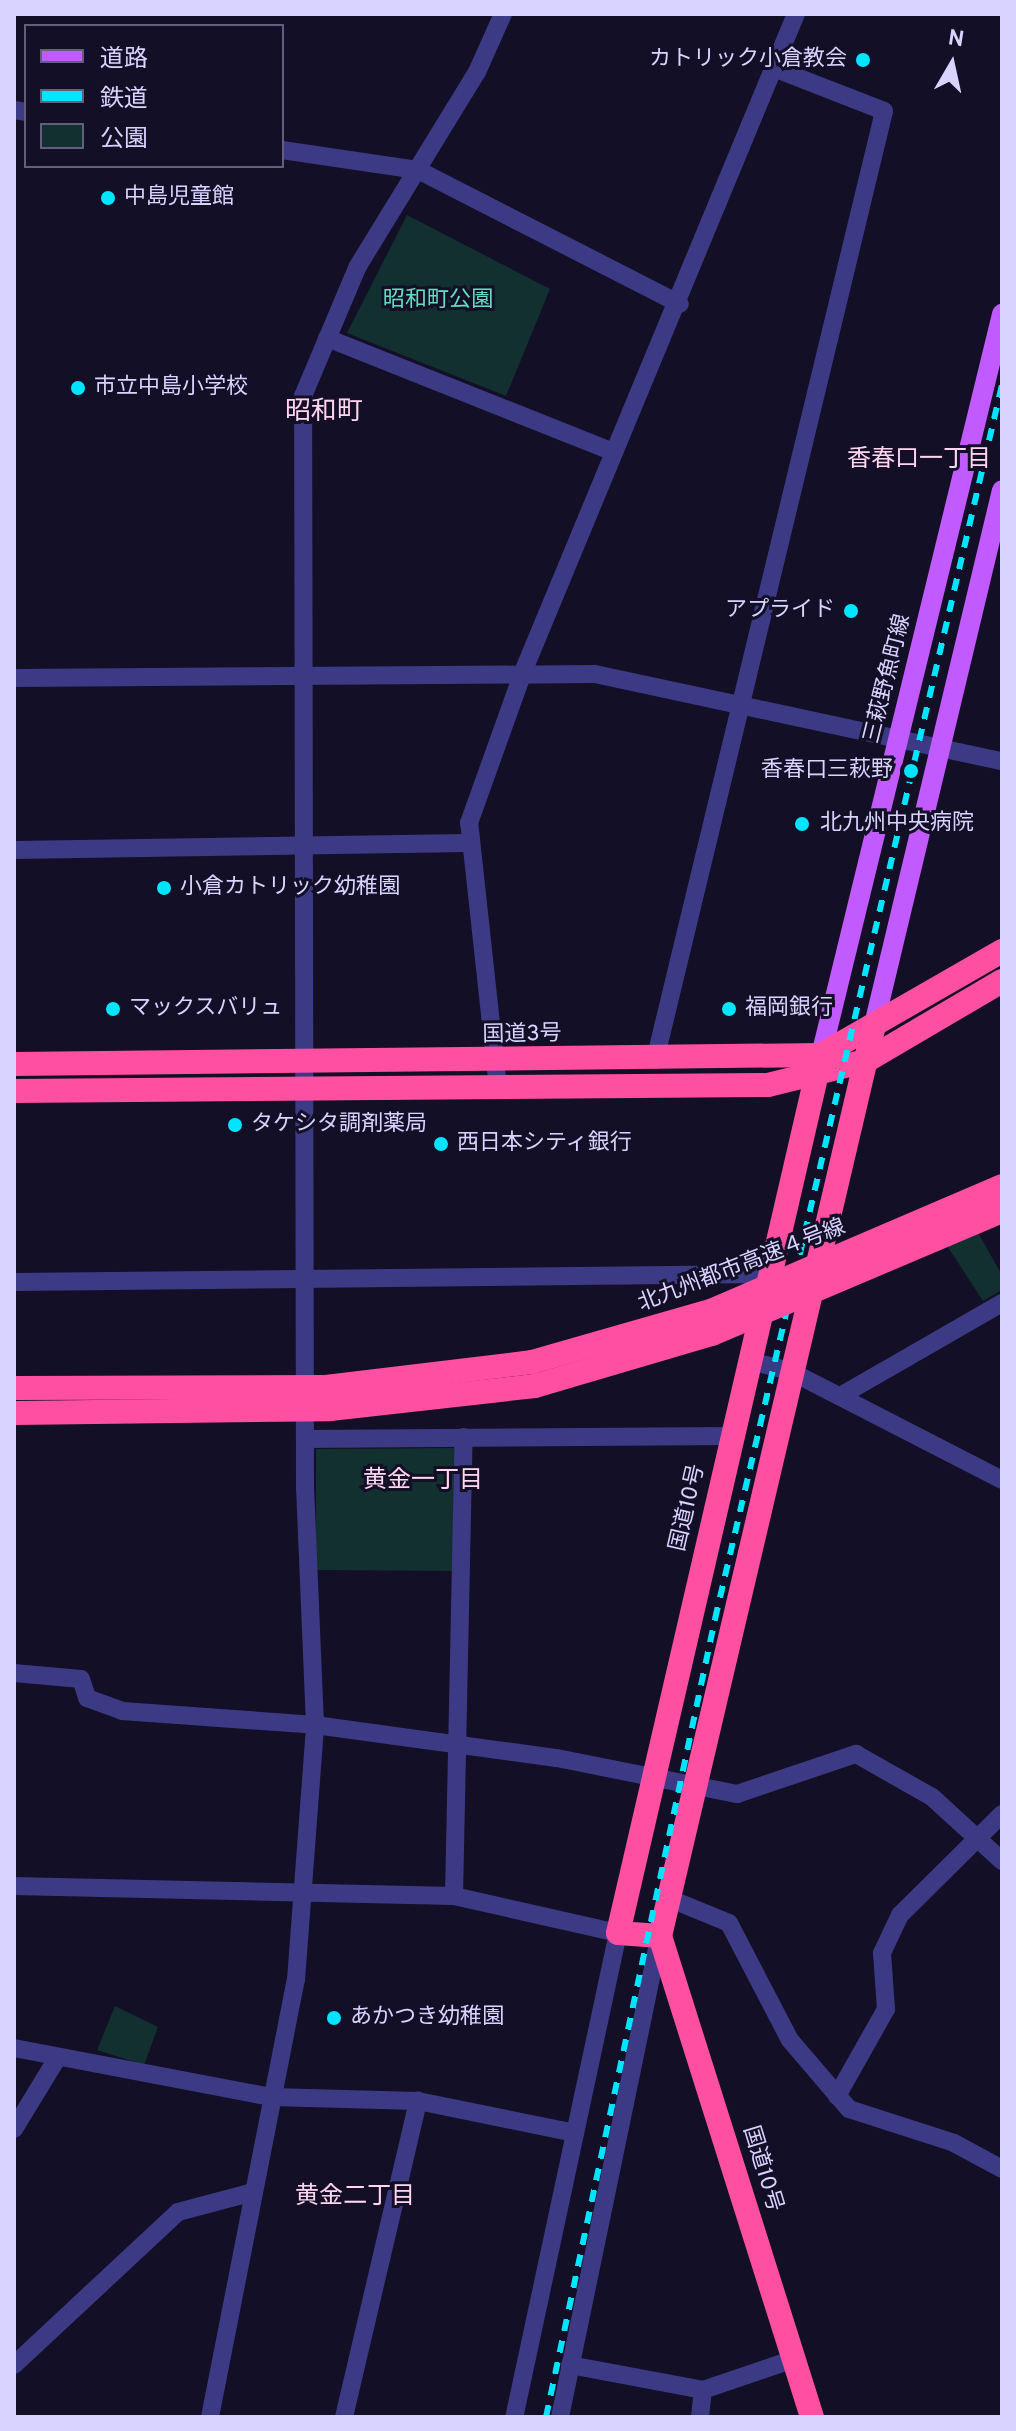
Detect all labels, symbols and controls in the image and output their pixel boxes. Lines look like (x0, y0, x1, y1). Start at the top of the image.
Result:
legend (24, 24, 284, 168)
north arrow (912, 24, 992, 104)
text: N (946, 25, 966, 54)
text: 道路 (100, 45, 148, 75)
place label: カトリック小倉教会 (649, 47, 847, 73)
marker: カトリック小倉教会 (854, 51, 872, 69)
text: 鉄道 (100, 85, 148, 115)
text: 公園 (100, 125, 148, 155)
place label: 中島児童館 (124, 185, 234, 211)
marker: 中島児童館 (99, 189, 117, 207)
park label: 昭和町公園 (383, 288, 493, 314)
place label: 市立中島小学校 (94, 375, 248, 401)
marker: 市立中島小学校 (69, 379, 87, 397)
district label: 昭和町 (285, 397, 363, 429)
district label: 香春口一丁目 (847, 447, 991, 475)
place label: アプライド (725, 598, 835, 624)
marker: アプライド (842, 602, 860, 620)
street label: 三萩野魚町線 (859, 612, 917, 746)
place label: 香春口三萩野 (761, 758, 893, 784)
marker: 香春口三萩野 (900, 760, 922, 782)
place label: 北九州中央病院 (820, 811, 974, 837)
marker: 北九州中央病院 (791, 813, 813, 835)
place label: 小倉カトリック幼稚園 (180, 875, 400, 901)
marker: 小倉カトリック幼稚園 (155, 879, 173, 897)
place label: マックスバリュ (129, 996, 283, 1022)
place label: 福岡銀行 (745, 996, 833, 1022)
marker: マックスバリュ (104, 1000, 122, 1018)
marker: 福岡銀行 (720, 1000, 738, 1018)
street label: 国道3号 (482, 1021, 562, 1049)
place label: タケシタ調剤薬局 (251, 1112, 427, 1138)
marker: タケシタ調剤薬局 (226, 1116, 244, 1134)
place label: 西日本シティ銀行 (457, 1131, 633, 1157)
marker: 西日本シティ銀行 (432, 1135, 450, 1153)
street label: 北九州都市高速４号線 (635, 1214, 849, 1318)
street label: 国道10号 (665, 1462, 711, 1554)
district label: 黄金一丁目 (363, 1468, 483, 1496)
place label: あかつき幼稚園 (350, 2005, 504, 2031)
marker: あかつき幼稚園 (325, 2009, 343, 2027)
street label: 国道10号 (736, 2123, 788, 2215)
district label: 黄金二丁目 (295, 2184, 415, 2212)

